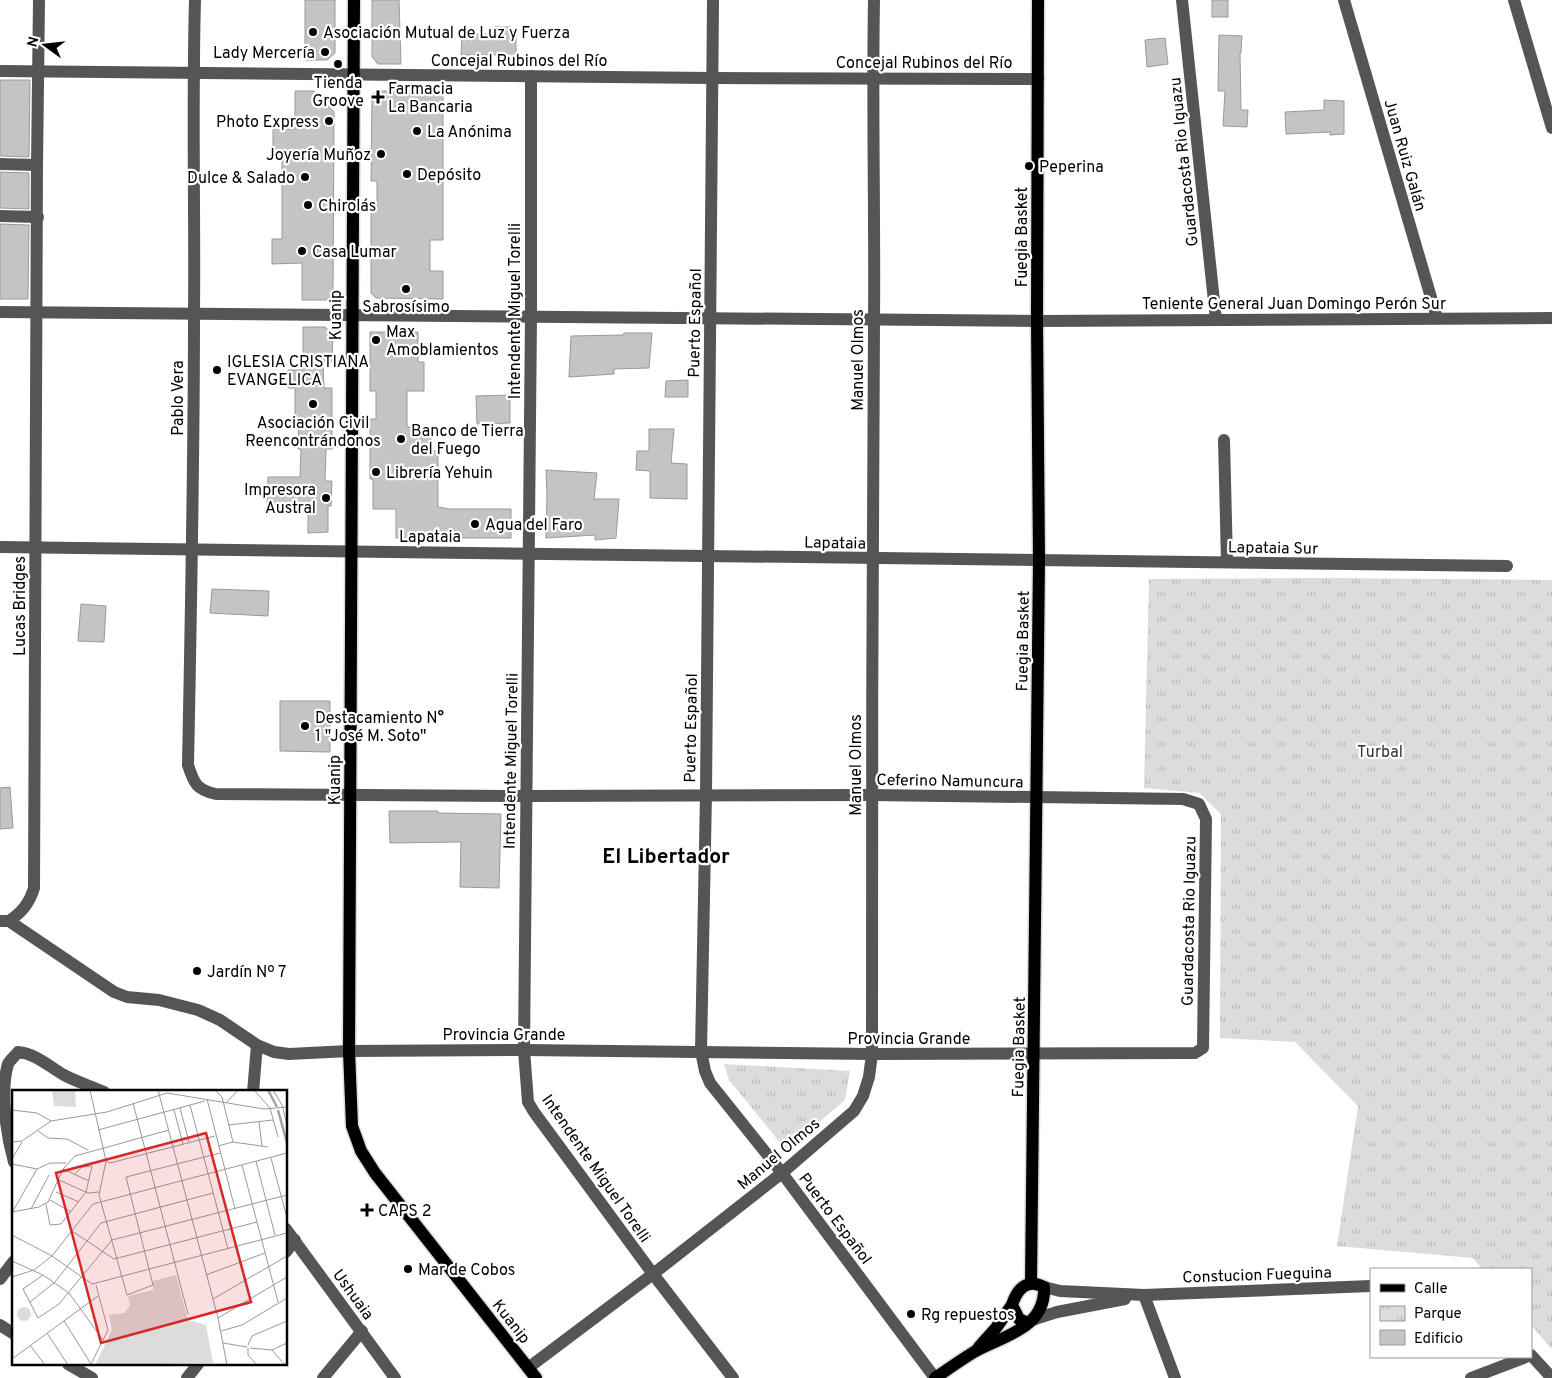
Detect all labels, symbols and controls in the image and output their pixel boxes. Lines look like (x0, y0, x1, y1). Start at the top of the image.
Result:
north arrow (20, 20, 70, 70)
place label: Asociación Mutual de Luz y Fuerza (323, 24, 570, 44)
marker: Asociación Mutual de Luz y Fuerza (307, 26, 319, 38)
text: N (24, 35, 43, 49)
place label: Lady Mercería (213, 44, 315, 64)
marker: Lady Mercería (319, 46, 331, 58)
street label: Concejal Rubinos del Río (431, 52, 607, 72)
street label: Concejal Rubinos del Río (836, 54, 1012, 74)
marker: Tienda Groove (332, 58, 344, 70)
place label: Tienda Groove (312, 74, 364, 112)
street label: Guardacosta Rio Iguazu (1166, 76, 1204, 247)
place label: Farmacia La Bancaria (388, 80, 473, 118)
marker: Farmacia La Bancaria (372, 91, 384, 103)
street label: Juan Ruiz Galán (1379, 97, 1430, 214)
place label: Photo Express (216, 113, 319, 133)
marker: Photo Express (323, 115, 335, 127)
place label: La Anónima (427, 123, 512, 143)
marker: La Anónima (411, 125, 423, 137)
place label: Joyería Muñoz (266, 146, 371, 166)
marker: Joyería Muñoz (375, 148, 387, 160)
place label: Peperina (1039, 158, 1104, 178)
marker: Peperina (1023, 160, 1035, 172)
place label: Depósito (417, 166, 481, 186)
marker: Depósito (401, 168, 413, 180)
place label: Dulce & Salado (187, 169, 295, 189)
marker: Dulce & Salado (299, 171, 311, 183)
street label: Fuegia Basket (1013, 187, 1033, 287)
place label: Chirola´s (318, 197, 376, 217)
marker: Chirola´s (302, 199, 314, 211)
street label: Intendente Miguel Torelli (506, 223, 526, 399)
place label: Casa Lumar (312, 243, 397, 263)
marker: Casa Lumar (296, 245, 308, 257)
street label: Puerto Español (685, 268, 707, 378)
marker: Sabrosísimo (400, 283, 412, 295)
street label: Kuanip (327, 290, 347, 340)
street label: Teniente General Juan Domingo Perón Sur (1142, 295, 1446, 315)
place label: Sabrosísimo (362, 298, 450, 318)
street label: Manuel Olmos (849, 309, 869, 411)
place label: Max Amoblamientos (386, 323, 499, 361)
marker: Max Amoblamientos (370, 334, 382, 346)
place label: IGLESIA CRISTIANA EVANGELICA (227, 353, 369, 391)
street label: Pablo Vera (169, 360, 189, 436)
marker: IGLESIA CRISTIANA EVANGELICA (211, 364, 223, 376)
marker: Asociación Civil Reencontrándonos (307, 398, 319, 410)
place label: Asociación Civil Reencontrándonos (245, 414, 381, 452)
place label: Banco de Tierra del Fuego (411, 422, 524, 460)
marker: Banco de Tierra del Fuego (395, 433, 407, 445)
place label: Librería Yehuin (386, 464, 493, 484)
marker: Librería Yehuin (370, 466, 382, 478)
place label: Impresora Austral (244, 481, 316, 519)
marker: Impresora Austral (320, 492, 332, 504)
place label: Agua del Faro (485, 516, 583, 536)
marker: Agua del Faro (469, 518, 481, 530)
street label: Lapataia (399, 528, 461, 548)
street label: Lapataia (804, 533, 866, 555)
street label: Lapataia Sur (1228, 538, 1318, 560)
street label: Lucas Bridges (11, 556, 31, 656)
street label: Fuegia Basket (1013, 591, 1035, 691)
street label: Intendente Miguel Torelli (500, 673, 524, 849)
street label: Puerto Español (681, 673, 703, 783)
place label: Destacamiento N° 1 "José M. Soto" (315, 709, 445, 747)
street label: Manuel Olmos (847, 714, 867, 816)
marker: Destacamiento N° 1 "José M. Soto" (299, 720, 311, 732)
park label: Turbal (1357, 743, 1403, 763)
street label: Kuanip (326, 755, 346, 805)
street label: Ceferino Namuncura (876, 771, 1024, 793)
street label: Guardacosta Rio Iguazu (1179, 836, 1201, 1006)
district label: El Libertador (602, 844, 730, 871)
place label: Jardín Nº 7 (207, 963, 286, 983)
marker: Jardín Nº 7 (191, 965, 203, 977)
street label: Fuegia Basket (1009, 997, 1031, 1097)
street label: Provincia Grande (443, 1026, 565, 1046)
street label: Provincia Grande (848, 1030, 970, 1050)
inset map (12, 1090, 288, 1366)
street label: Intendente Miguel Torelli (537, 1091, 654, 1247)
street label: Manuel Olmos (734, 1114, 825, 1195)
street label: Puerto Español (793, 1170, 875, 1269)
place label: CAPS 2 (378, 1202, 431, 1222)
marker: CAPS 2 (360, 1203, 374, 1217)
place label: Mar de Cobos (418, 1261, 515, 1281)
marker: Mar de Cobos (402, 1263, 414, 1275)
street label: Constucion Fueguina (1182, 1263, 1332, 1289)
street label: Ushuaia (327, 1266, 377, 1324)
legend (1370, 1268, 1532, 1358)
text: Calle (1414, 1280, 1448, 1299)
street label: Kuanip (487, 1296, 534, 1348)
text: Parque (1414, 1305, 1462, 1324)
place label: Rg repuestos (921, 1306, 1015, 1326)
marker: Rg repuestos (905, 1308, 917, 1320)
text: Edificio (1414, 1330, 1463, 1349)

